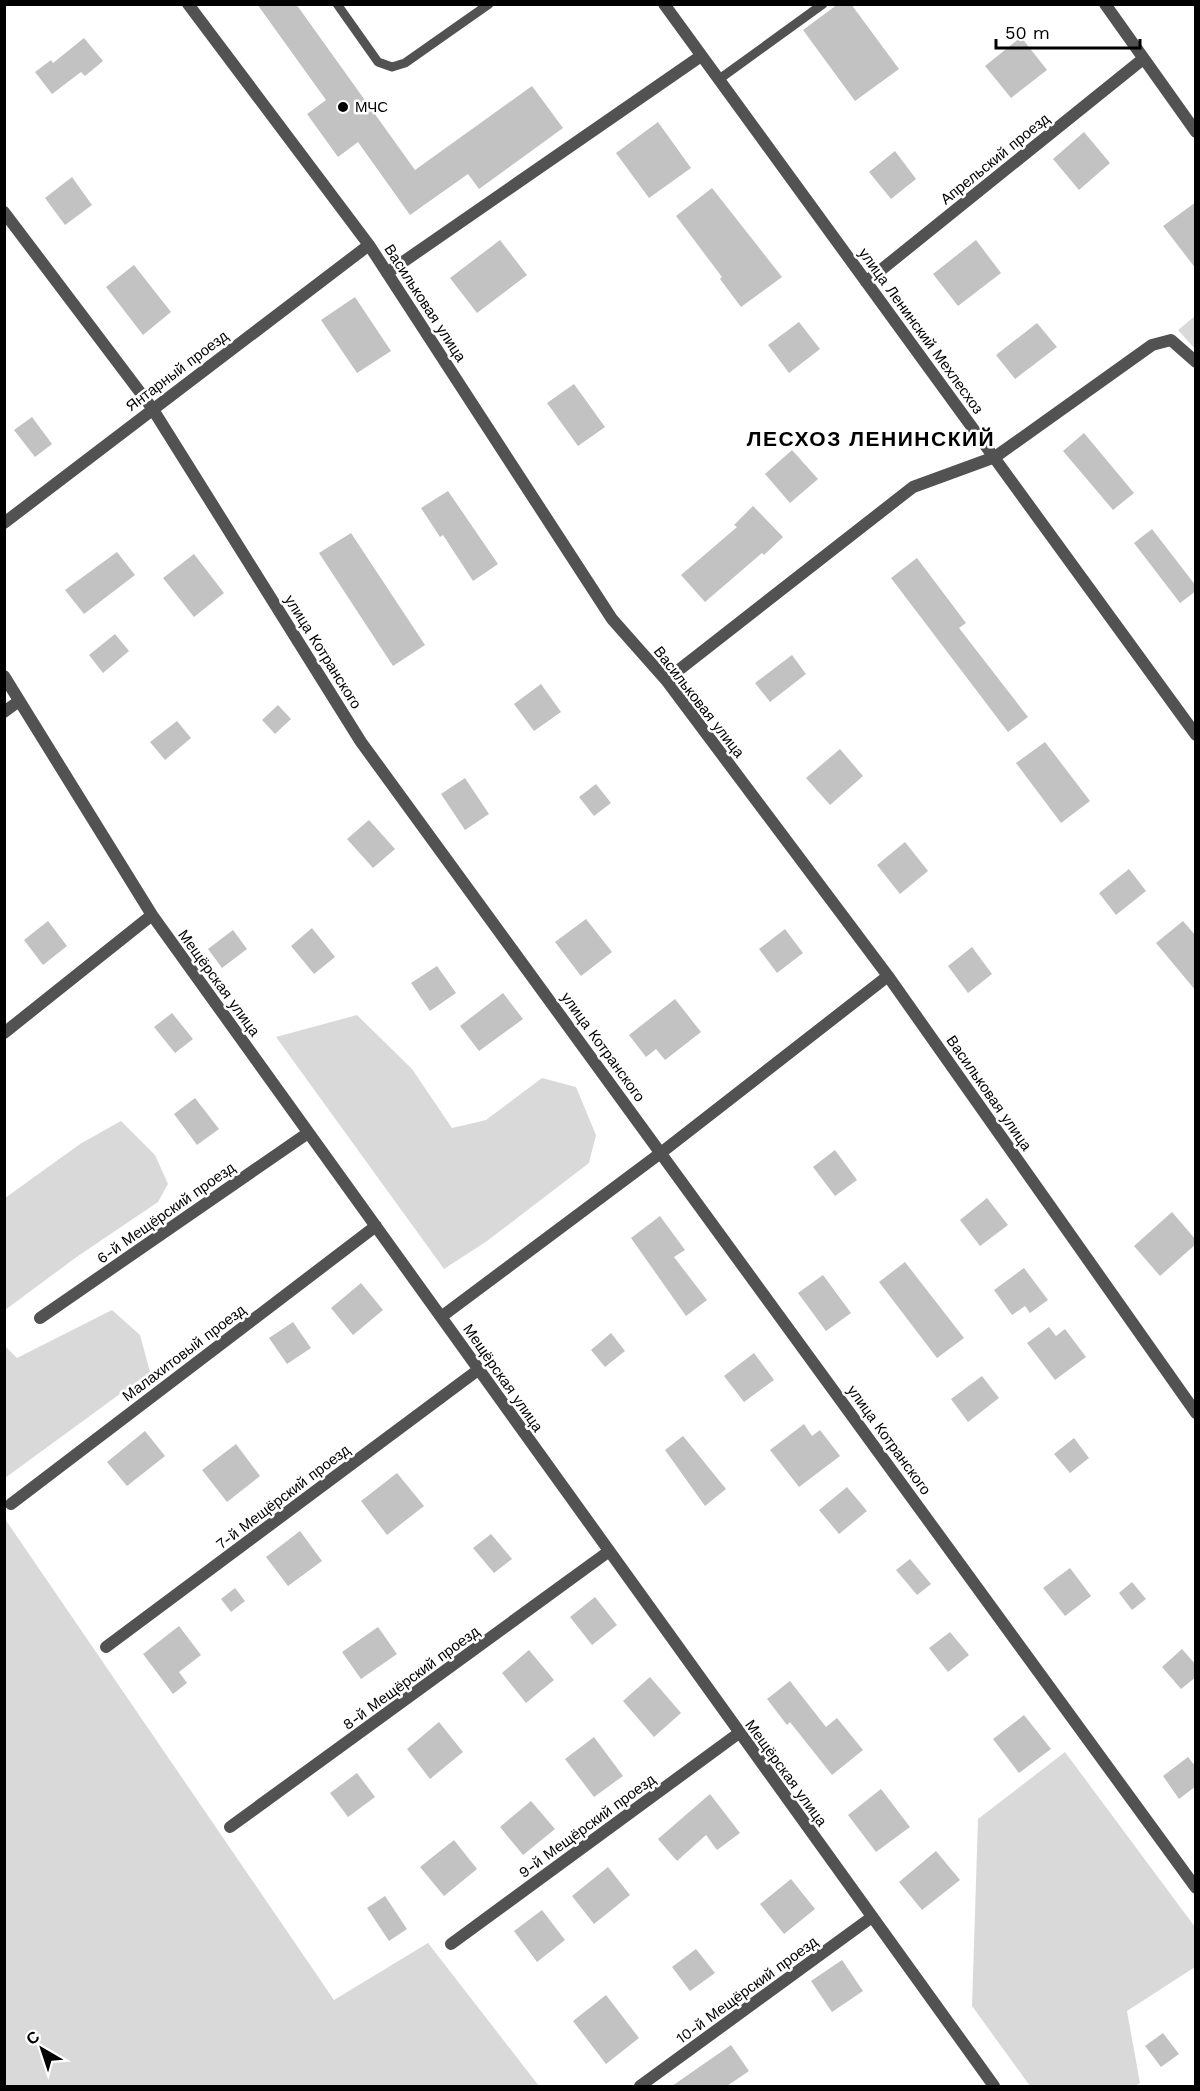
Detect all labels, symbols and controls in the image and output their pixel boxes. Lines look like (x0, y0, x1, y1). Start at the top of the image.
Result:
scale bar (996, 12, 1140, 50)
text: 50 m (1005, 22, 1050, 43)
place label: МЧС (355, 98, 388, 116)
marker: МЧС (336, 100, 350, 114)
street label: Апрельский проезд (937, 109, 1053, 208)
street label: Васильковая улица (380, 241, 470, 366)
street label: улица Ленинский Мехлесхоз (855, 245, 987, 418)
street label: Янтарный проезд (122, 327, 232, 415)
district label: ЛЕСХОЗ ЛЕНИНСКИЙ (747, 426, 995, 451)
street label: улица Котранского (281, 592, 365, 712)
street label: Васильковая улица (650, 643, 749, 762)
street label: Мещёрская улица (174, 926, 264, 1040)
street label: улица Котранского (557, 989, 649, 1105)
street label: Васильковая улица (942, 1032, 1036, 1155)
street label: 6-й Мещёрский проезд (94, 1158, 239, 1268)
street label: Малахитовый проезд (119, 1301, 249, 1405)
street label: Мещёрская улица (459, 1321, 547, 1436)
street label: улица Котранского (843, 1382, 935, 1498)
street label: 7-й Мещёрский проезд (213, 1441, 354, 1553)
street label: 8-й Мещёрский проезд (339, 1622, 483, 1734)
street label: Мещёрская улица (741, 1716, 831, 1830)
street label: 9-й Мещёрский проезд (515, 1770, 659, 1882)
street label: 10-й Мещёрский проезд (673, 1932, 821, 2047)
north arrow (12, 2019, 72, 2079)
text: С (22, 2026, 44, 2049)

